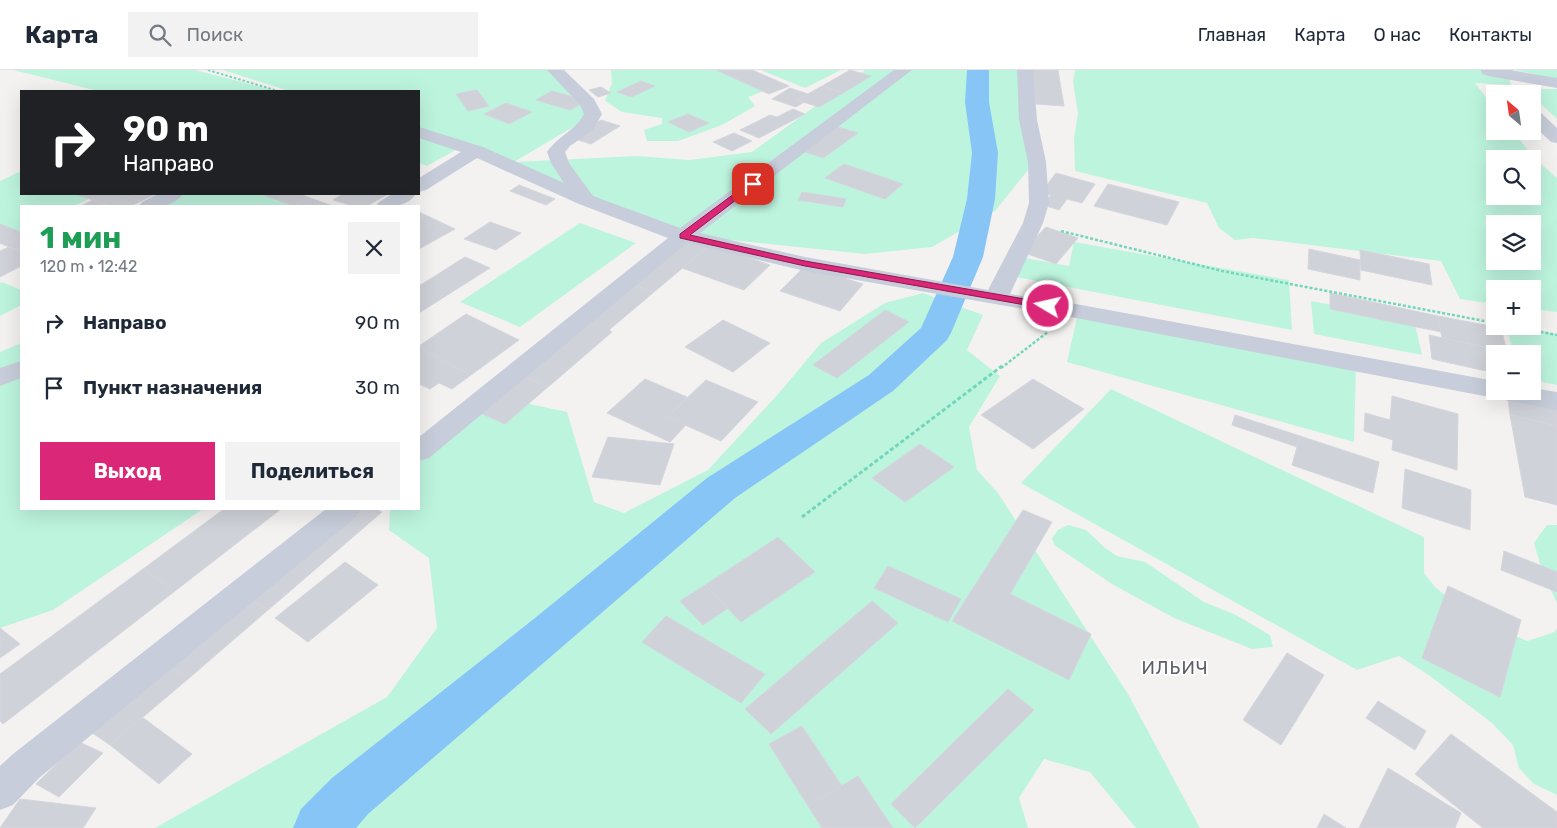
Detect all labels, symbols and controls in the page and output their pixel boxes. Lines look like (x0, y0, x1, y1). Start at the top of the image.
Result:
search box (128, 12, 478, 57)
text: Карта (25, 21, 98, 49)
icon: search (146, 21, 174, 49)
text: Поиск (186, 23, 243, 46)
text: Главная (1198, 24, 1266, 46)
text: Карта (1294, 24, 1346, 46)
text: О нас (1374, 24, 1421, 46)
text: Контакты (1449, 24, 1532, 46)
north arrow (1486, 85, 1541, 140)
map controls (1486, 85, 1541, 400)
text: 90 m (123, 108, 209, 150)
icon: right (40, 110, 105, 175)
text: Направо (123, 150, 214, 177)
button: search (1486, 150, 1541, 205)
pin (732, 163, 774, 205)
icon: arrive (739, 170, 767, 198)
button: layers (1486, 215, 1541, 270)
text: 1 мин (40, 220, 121, 256)
button: close (348, 222, 400, 274)
text: 120 m · 12:42 (40, 257, 137, 276)
position arrow (1021, 279, 1073, 331)
button: + (1486, 280, 1541, 335)
icon: right (40, 309, 68, 337)
text: Направо (83, 311, 167, 334)
text: 90 m (355, 311, 400, 334)
button: − (1486, 345, 1541, 400)
icon: arrive (40, 374, 68, 402)
text: Пункт назначения (83, 376, 262, 399)
text: 30 m (355, 376, 400, 399)
button: Выход (40, 442, 215, 500)
button: Поделиться (225, 442, 400, 500)
district label: ИЛЬИЧ (1141, 657, 1209, 679)

